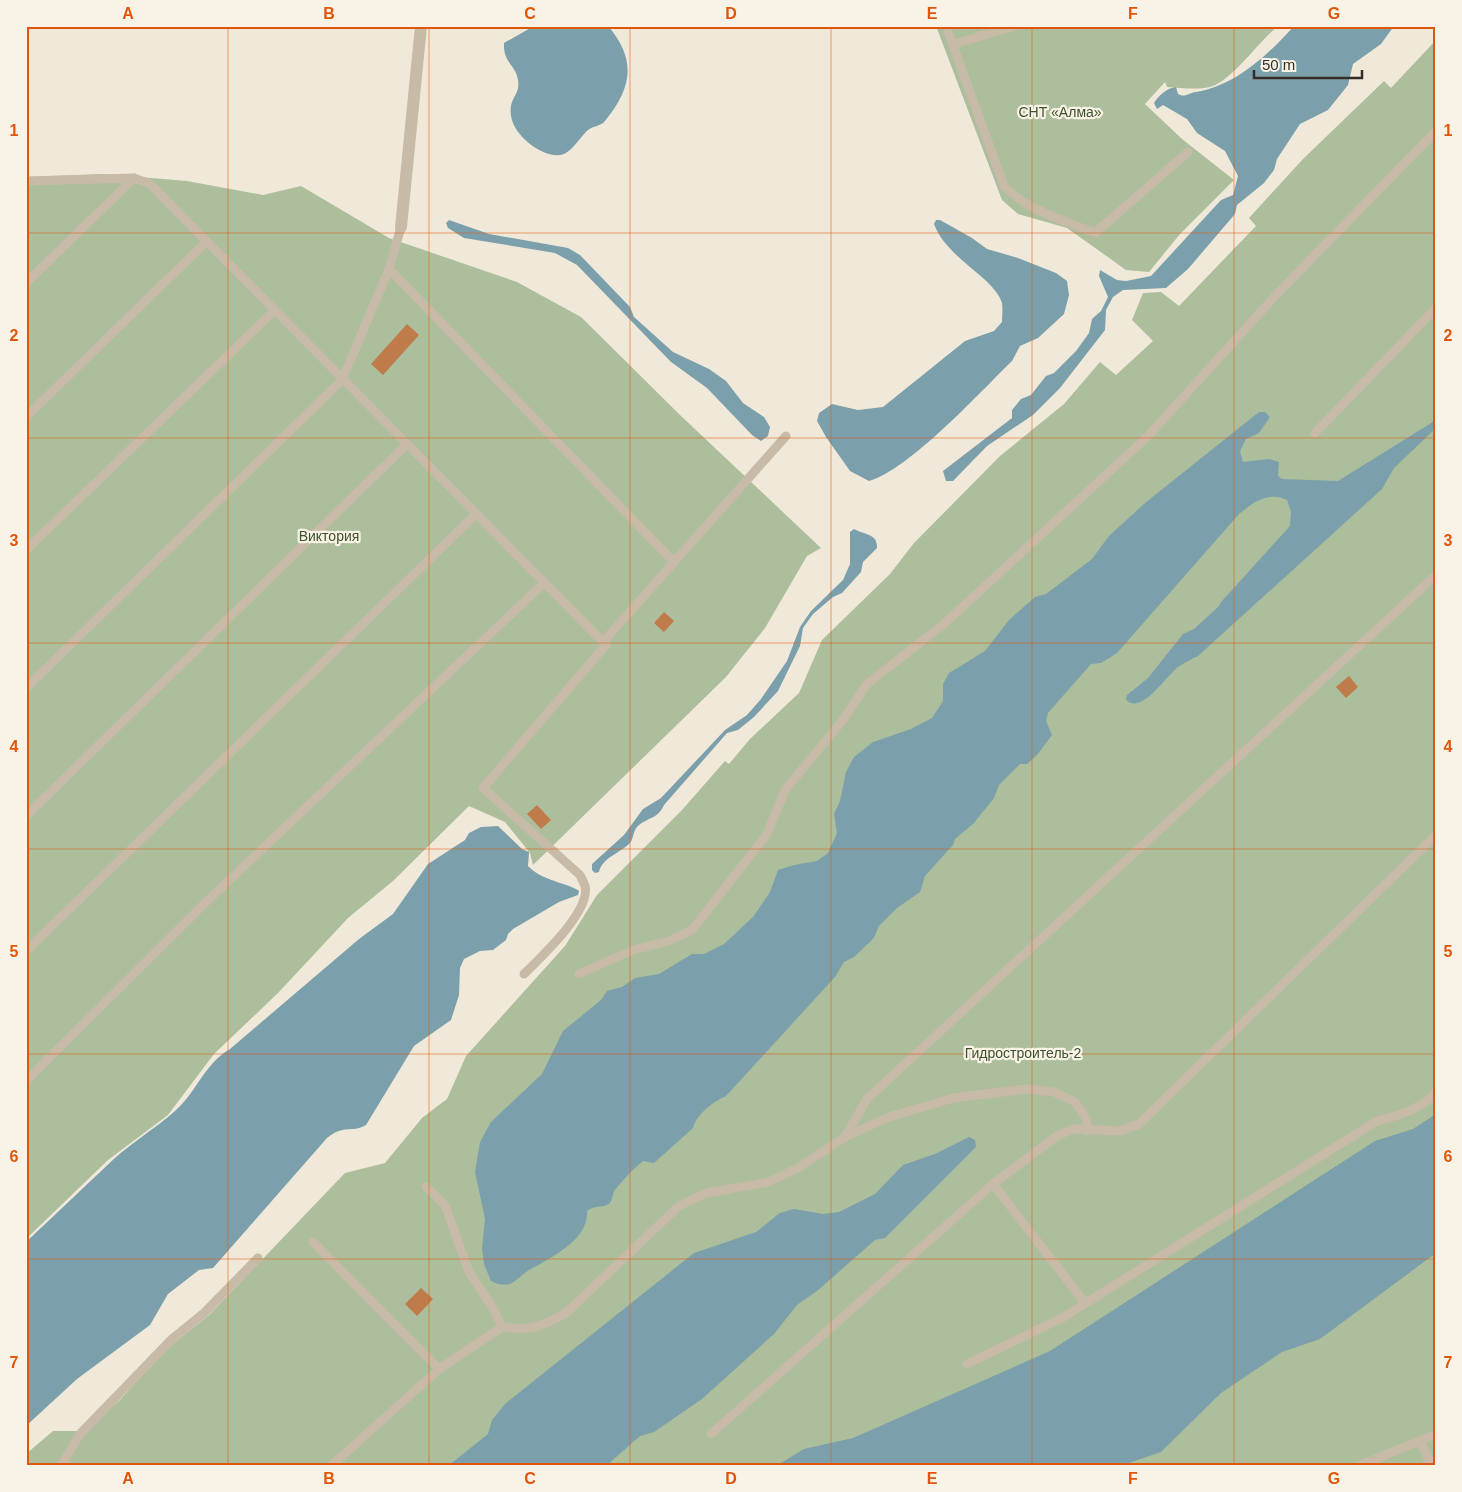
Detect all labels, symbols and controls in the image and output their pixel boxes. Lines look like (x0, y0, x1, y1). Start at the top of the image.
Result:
text: A (122, 5, 134, 22)
text: B (323, 5, 335, 22)
text: C (524, 5, 536, 22)
text: D (725, 5, 737, 22)
text: E (927, 5, 938, 22)
text: F (1128, 5, 1138, 22)
text: G (1328, 5, 1340, 22)
scale bar (1254, 48, 1362, 80)
text: 50 m (1262, 56, 1295, 73)
park label: СНТ «Алма» (1018, 104, 1102, 120)
text: 1 (10, 122, 19, 139)
text: 1 (1444, 122, 1453, 139)
text: 2 (10, 327, 19, 344)
text: 2 (1444, 327, 1453, 344)
park label: Виктория (299, 528, 359, 544)
text: 3 (10, 532, 19, 549)
text: 3 (1444, 532, 1453, 549)
text: 4 (10, 738, 19, 755)
text: 4 (1444, 738, 1453, 755)
text: 5 (10, 943, 19, 960)
text: 5 (1444, 943, 1453, 960)
park label: Гидростроитель-2 (965, 1045, 1082, 1061)
text: 6 (10, 1148, 19, 1165)
text: 6 (1444, 1148, 1453, 1165)
text: 7 (10, 1354, 19, 1371)
text: 7 (1444, 1354, 1453, 1371)
text: A (122, 1470, 134, 1487)
text: B (323, 1470, 335, 1487)
text: C (524, 1470, 536, 1487)
text: D (725, 1470, 737, 1487)
text: E (927, 1470, 938, 1487)
text: F (1128, 1470, 1138, 1487)
text: G (1328, 1470, 1340, 1487)

